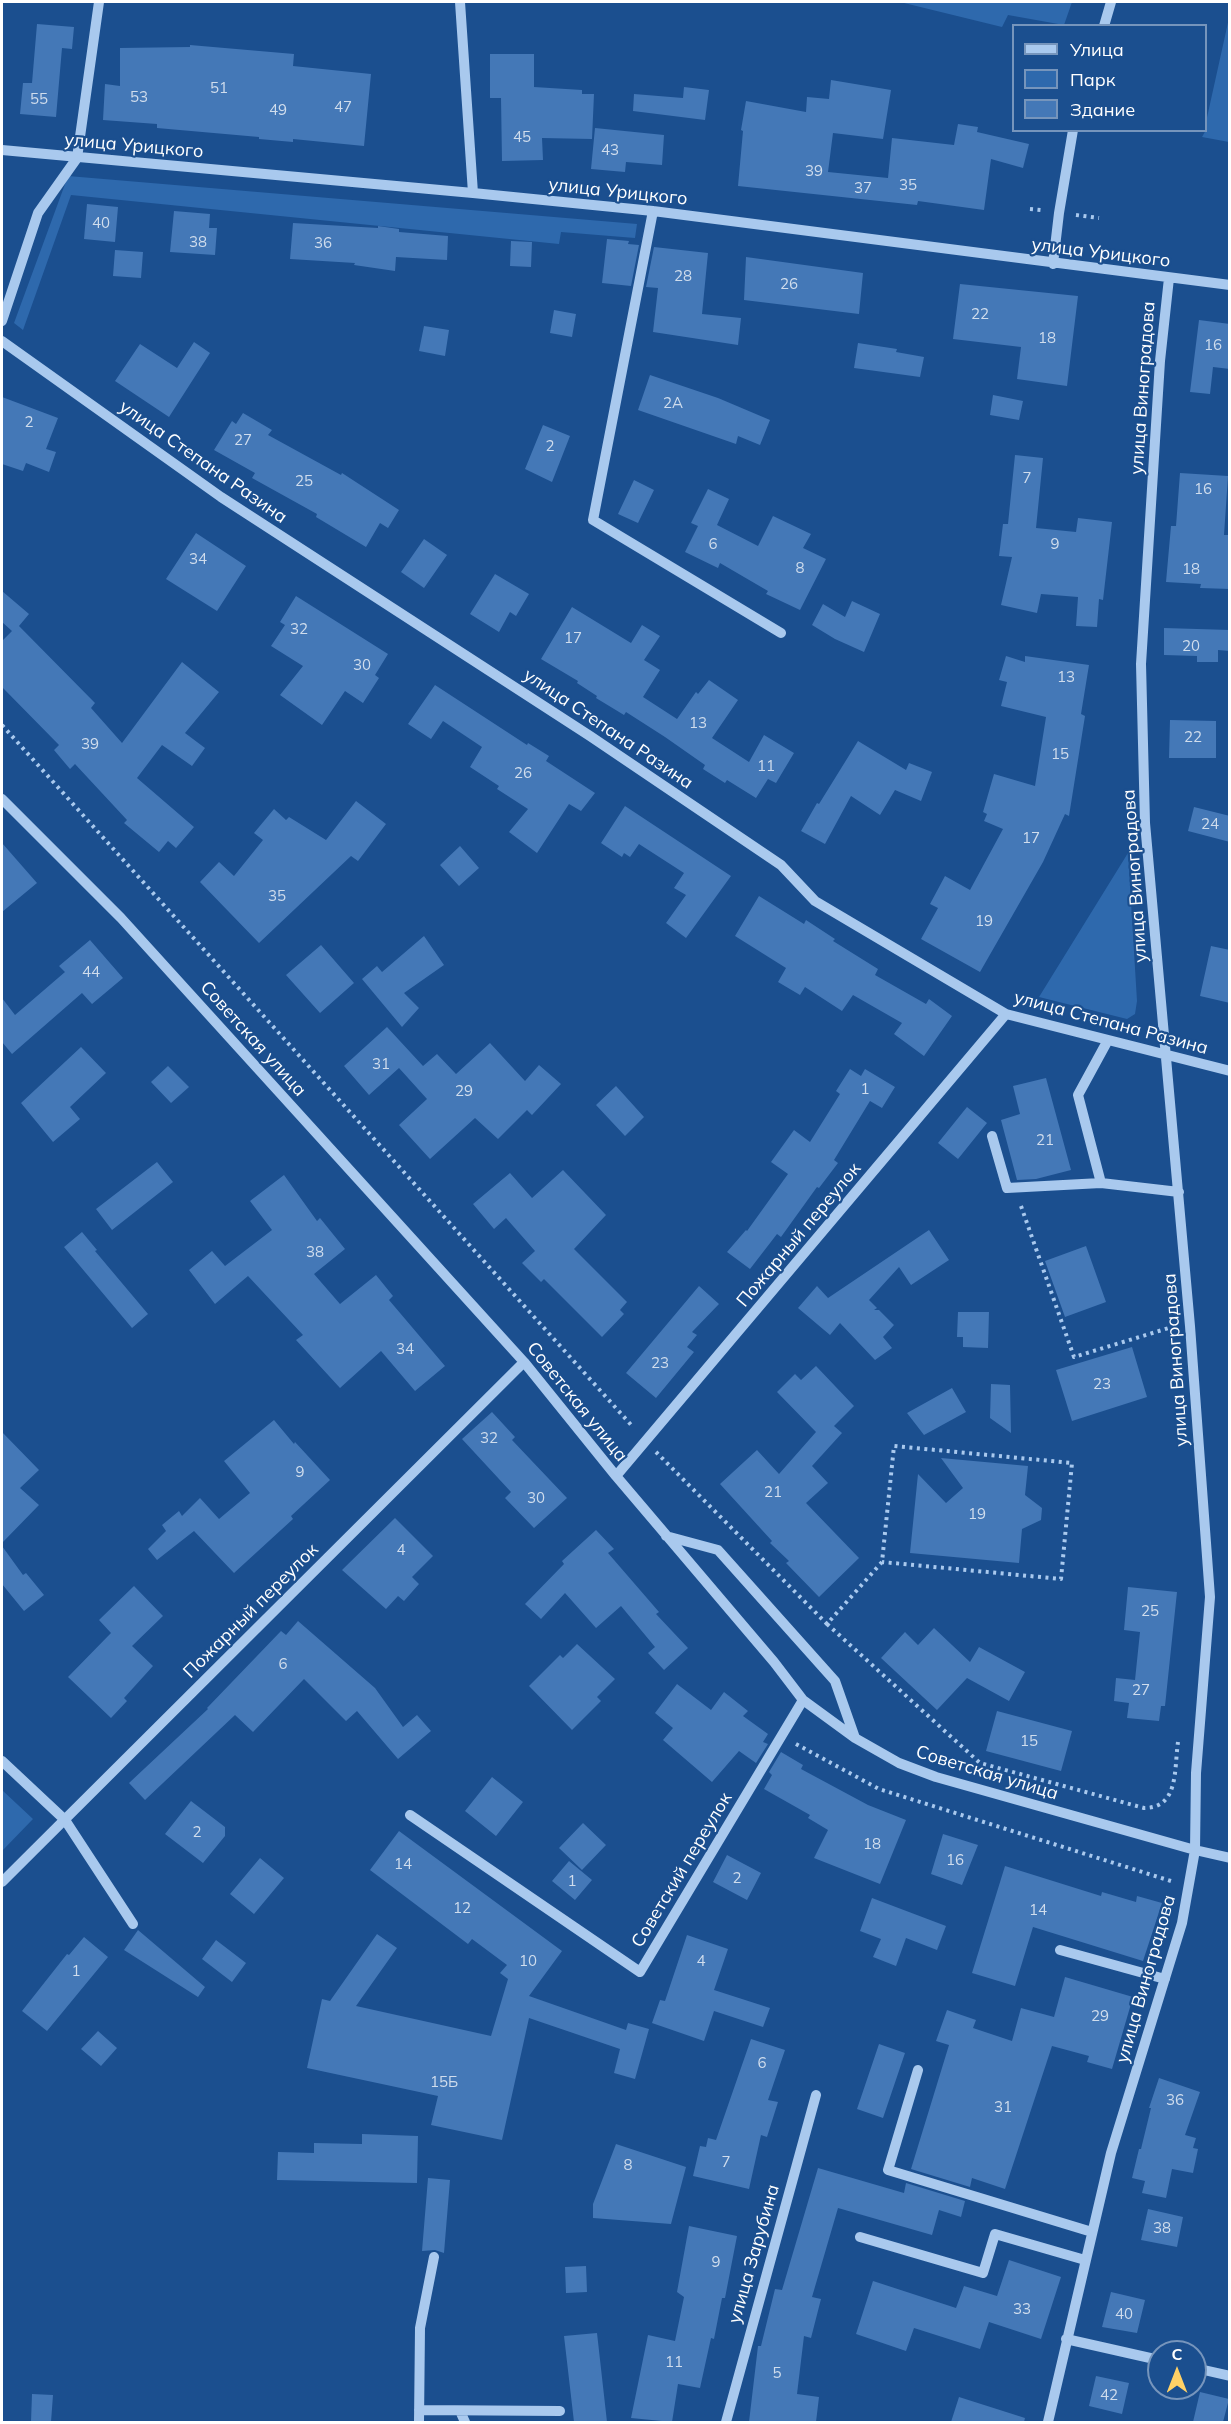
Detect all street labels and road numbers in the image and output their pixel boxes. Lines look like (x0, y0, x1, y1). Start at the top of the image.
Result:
street label: улица Урицкого (64, 129, 204, 163)
street label: улица Урицкого (548, 174, 688, 210)
street label: улица Урицкого (1030, 234, 1172, 272)
street label: улица Виноградова (1126, 301, 1160, 475)
street label: улица Степана Разина (115, 396, 291, 528)
street label: улица Степана Разина (519, 664, 697, 794)
street label: улица Виноградова (1118, 789, 1152, 963)
street label: Советская улица (196, 977, 310, 1101)
street label: улица Степана Разина (1012, 987, 1210, 1059)
street label: Пожарный переулок (732, 1158, 866, 1312)
street label: улица Виноградова (1159, 1273, 1193, 1447)
street label: Советская улица (522, 1338, 632, 1466)
street label: Пожарный переулок (179, 1539, 323, 1683)
street label: Советская улица (913, 1741, 1061, 1805)
street label: Советский переулок (627, 1789, 737, 1951)
street label: улица Виноградова (1112, 1893, 1180, 2065)
street label: улица Зарубина (724, 2182, 784, 2326)

